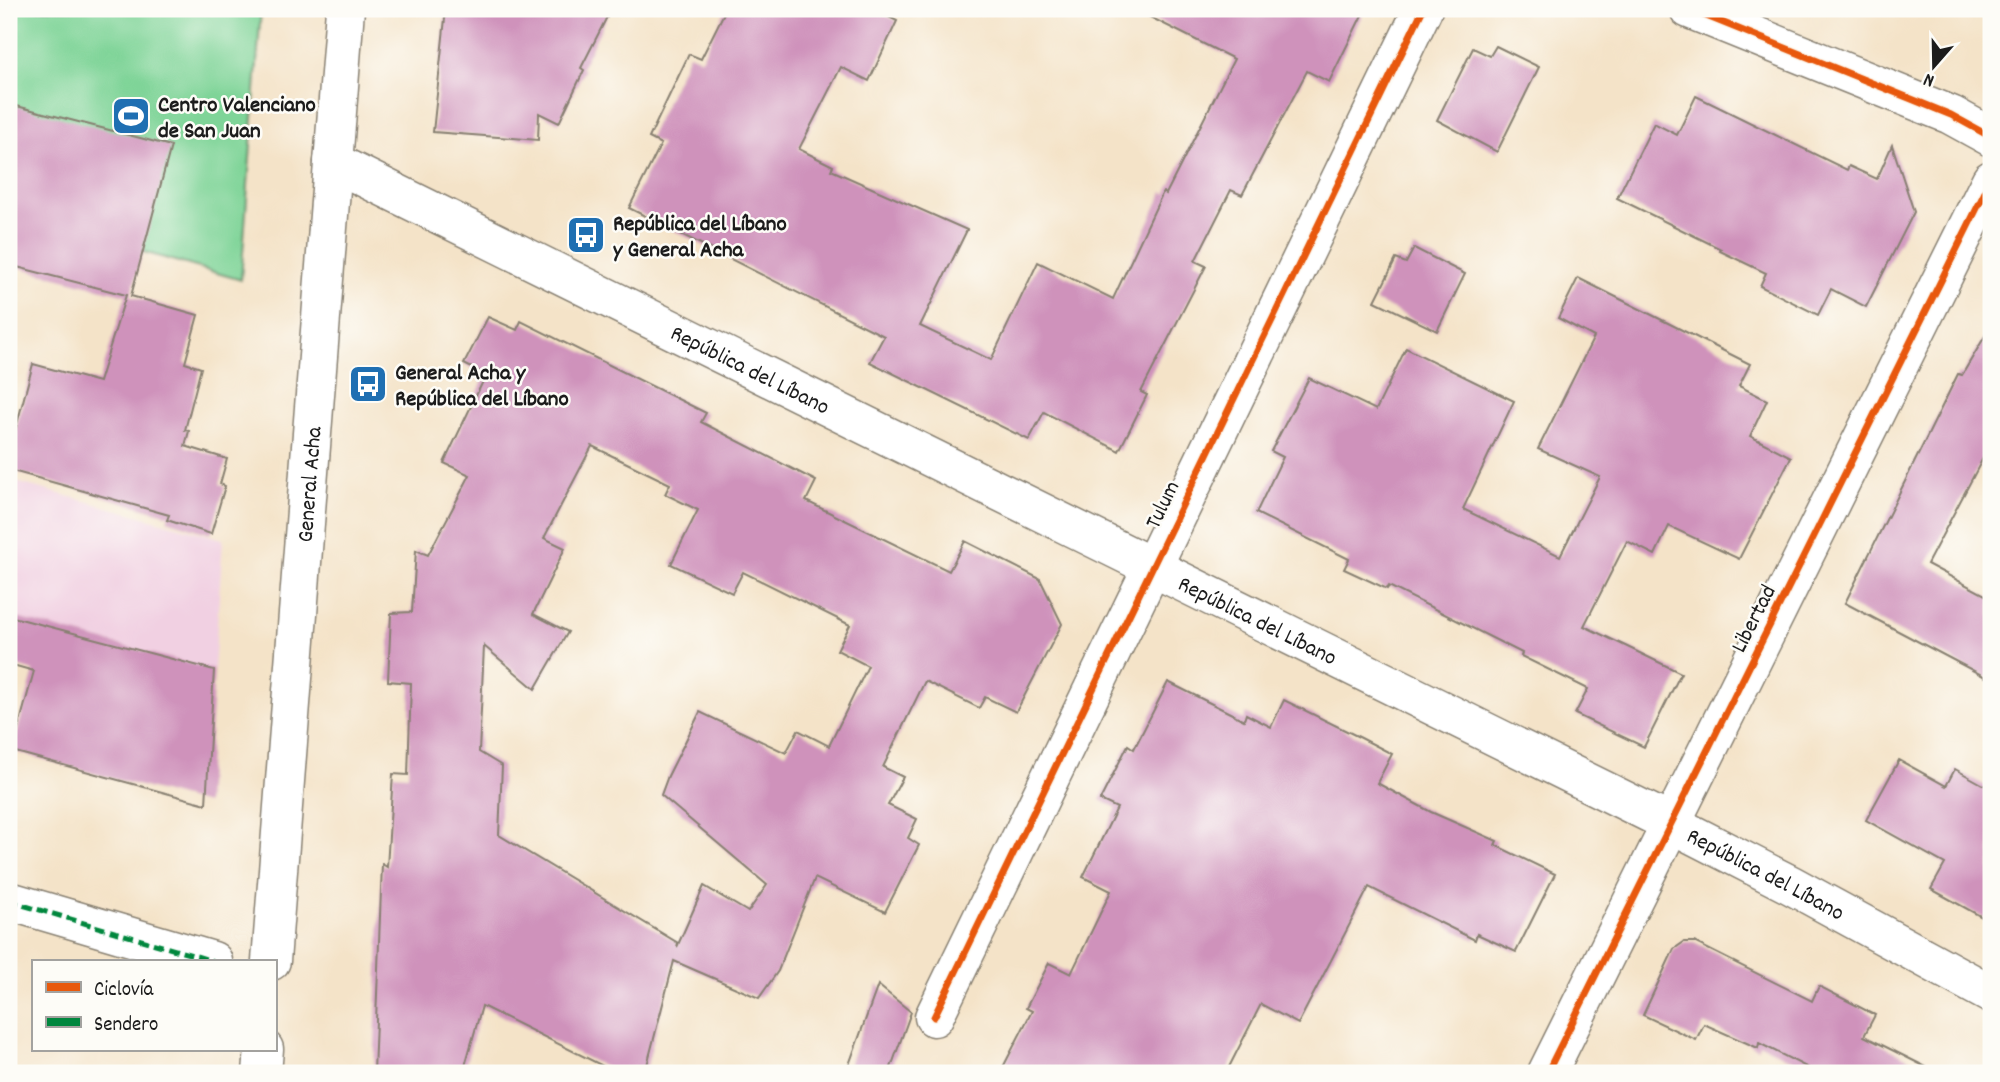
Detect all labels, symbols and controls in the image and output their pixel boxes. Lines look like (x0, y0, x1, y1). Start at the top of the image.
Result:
north arrow (1898, 32, 1968, 102)
text: N (1920, 64, 1938, 93)
place label: Centro Valenciano de San Juan (158, 90, 316, 149)
sports icon: Centro Valenciano de San Juan (110, 95, 152, 137)
place label: República del Líbano y General Acha (613, 209, 787, 268)
bus stop icon: República del Líbano y General Acha (565, 214, 607, 256)
street label: República del Líbano (664, 318, 834, 425)
place label: General Acha y República del Líbano (395, 358, 569, 417)
bus stop icon: General Acha y República del Líbano (347, 363, 389, 405)
street label: General Acha (291, 425, 333, 544)
street label: Tulum (1138, 476, 1190, 535)
street label: República del Líbano (1171, 569, 1342, 676)
street label: Libertad (1724, 580, 1786, 659)
street label: República del Líbano (1680, 821, 1849, 931)
legend (32, 960, 276, 1050)
text: Ciclovía (94, 976, 155, 1006)
text: Sendero (94, 1011, 158, 1041)

